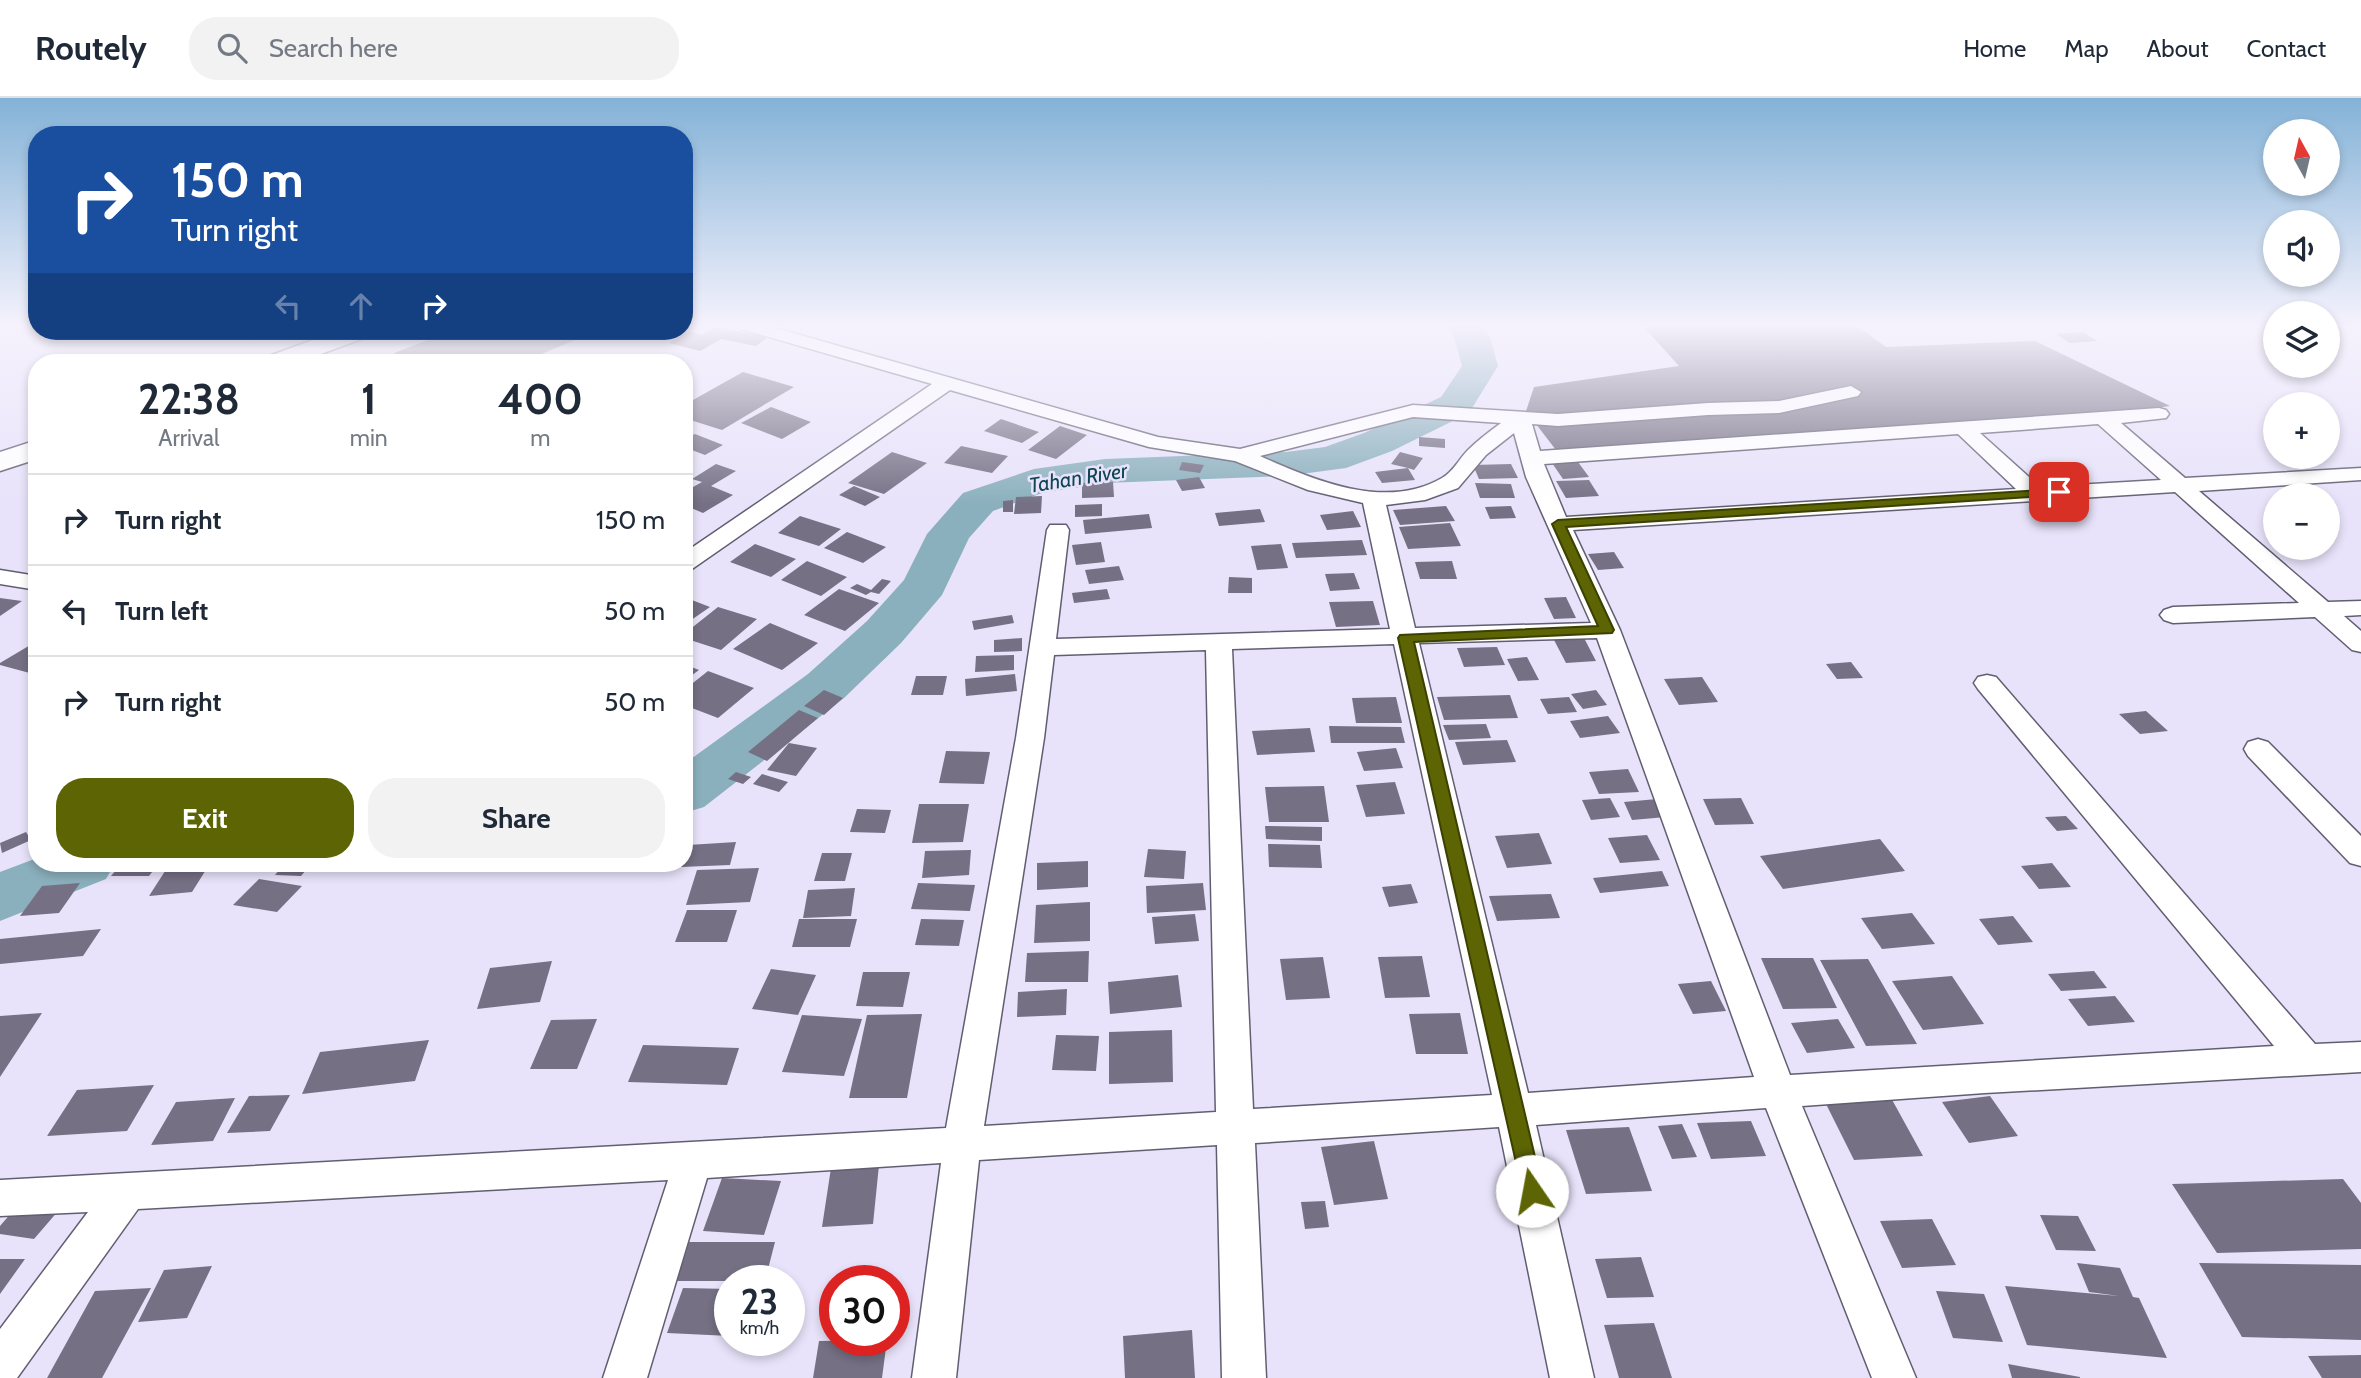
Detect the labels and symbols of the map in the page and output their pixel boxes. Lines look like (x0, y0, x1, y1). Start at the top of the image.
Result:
north arrow (2263, 119, 2340, 196)
water label: Tahan River (1027, 457, 1130, 498)
pin (2029, 462, 2089, 522)
position arrow (1495, 1154, 1569, 1228)
speed limit sign: 30 (819, 1265, 910, 1356)

